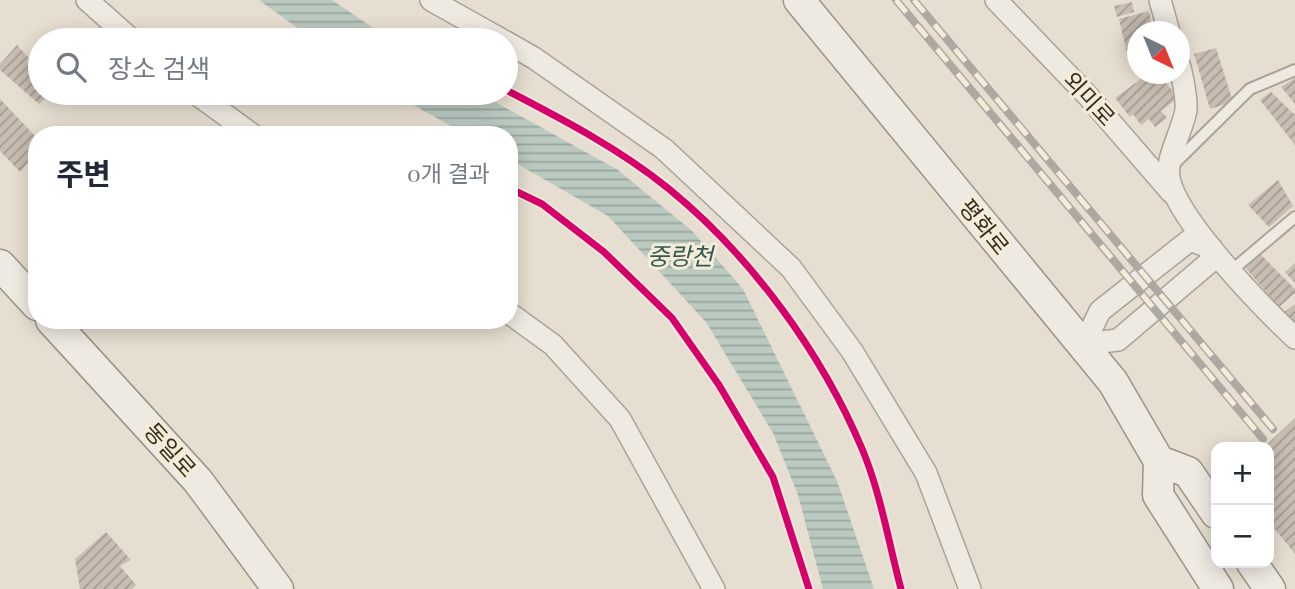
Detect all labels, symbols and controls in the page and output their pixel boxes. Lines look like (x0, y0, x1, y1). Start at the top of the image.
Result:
north arrow (1127, 21, 1190, 84)
search box (28, 28, 518, 105)
icon: search (52, 48, 90, 86)
text: 장소 검색 (108, 50, 210, 85)
street label: 외미로 (1057, 64, 1123, 132)
text: 주변 (56, 153, 111, 193)
text: 0개 결과 (407, 157, 490, 188)
street label: 평화로 (953, 192, 1017, 260)
water label: 중랑천 (647, 239, 716, 271)
street label: 동일로 (138, 415, 204, 483)
map controls (1211, 442, 1274, 568)
button: + (1211, 442, 1274, 505)
button: − (1211, 505, 1274, 568)

